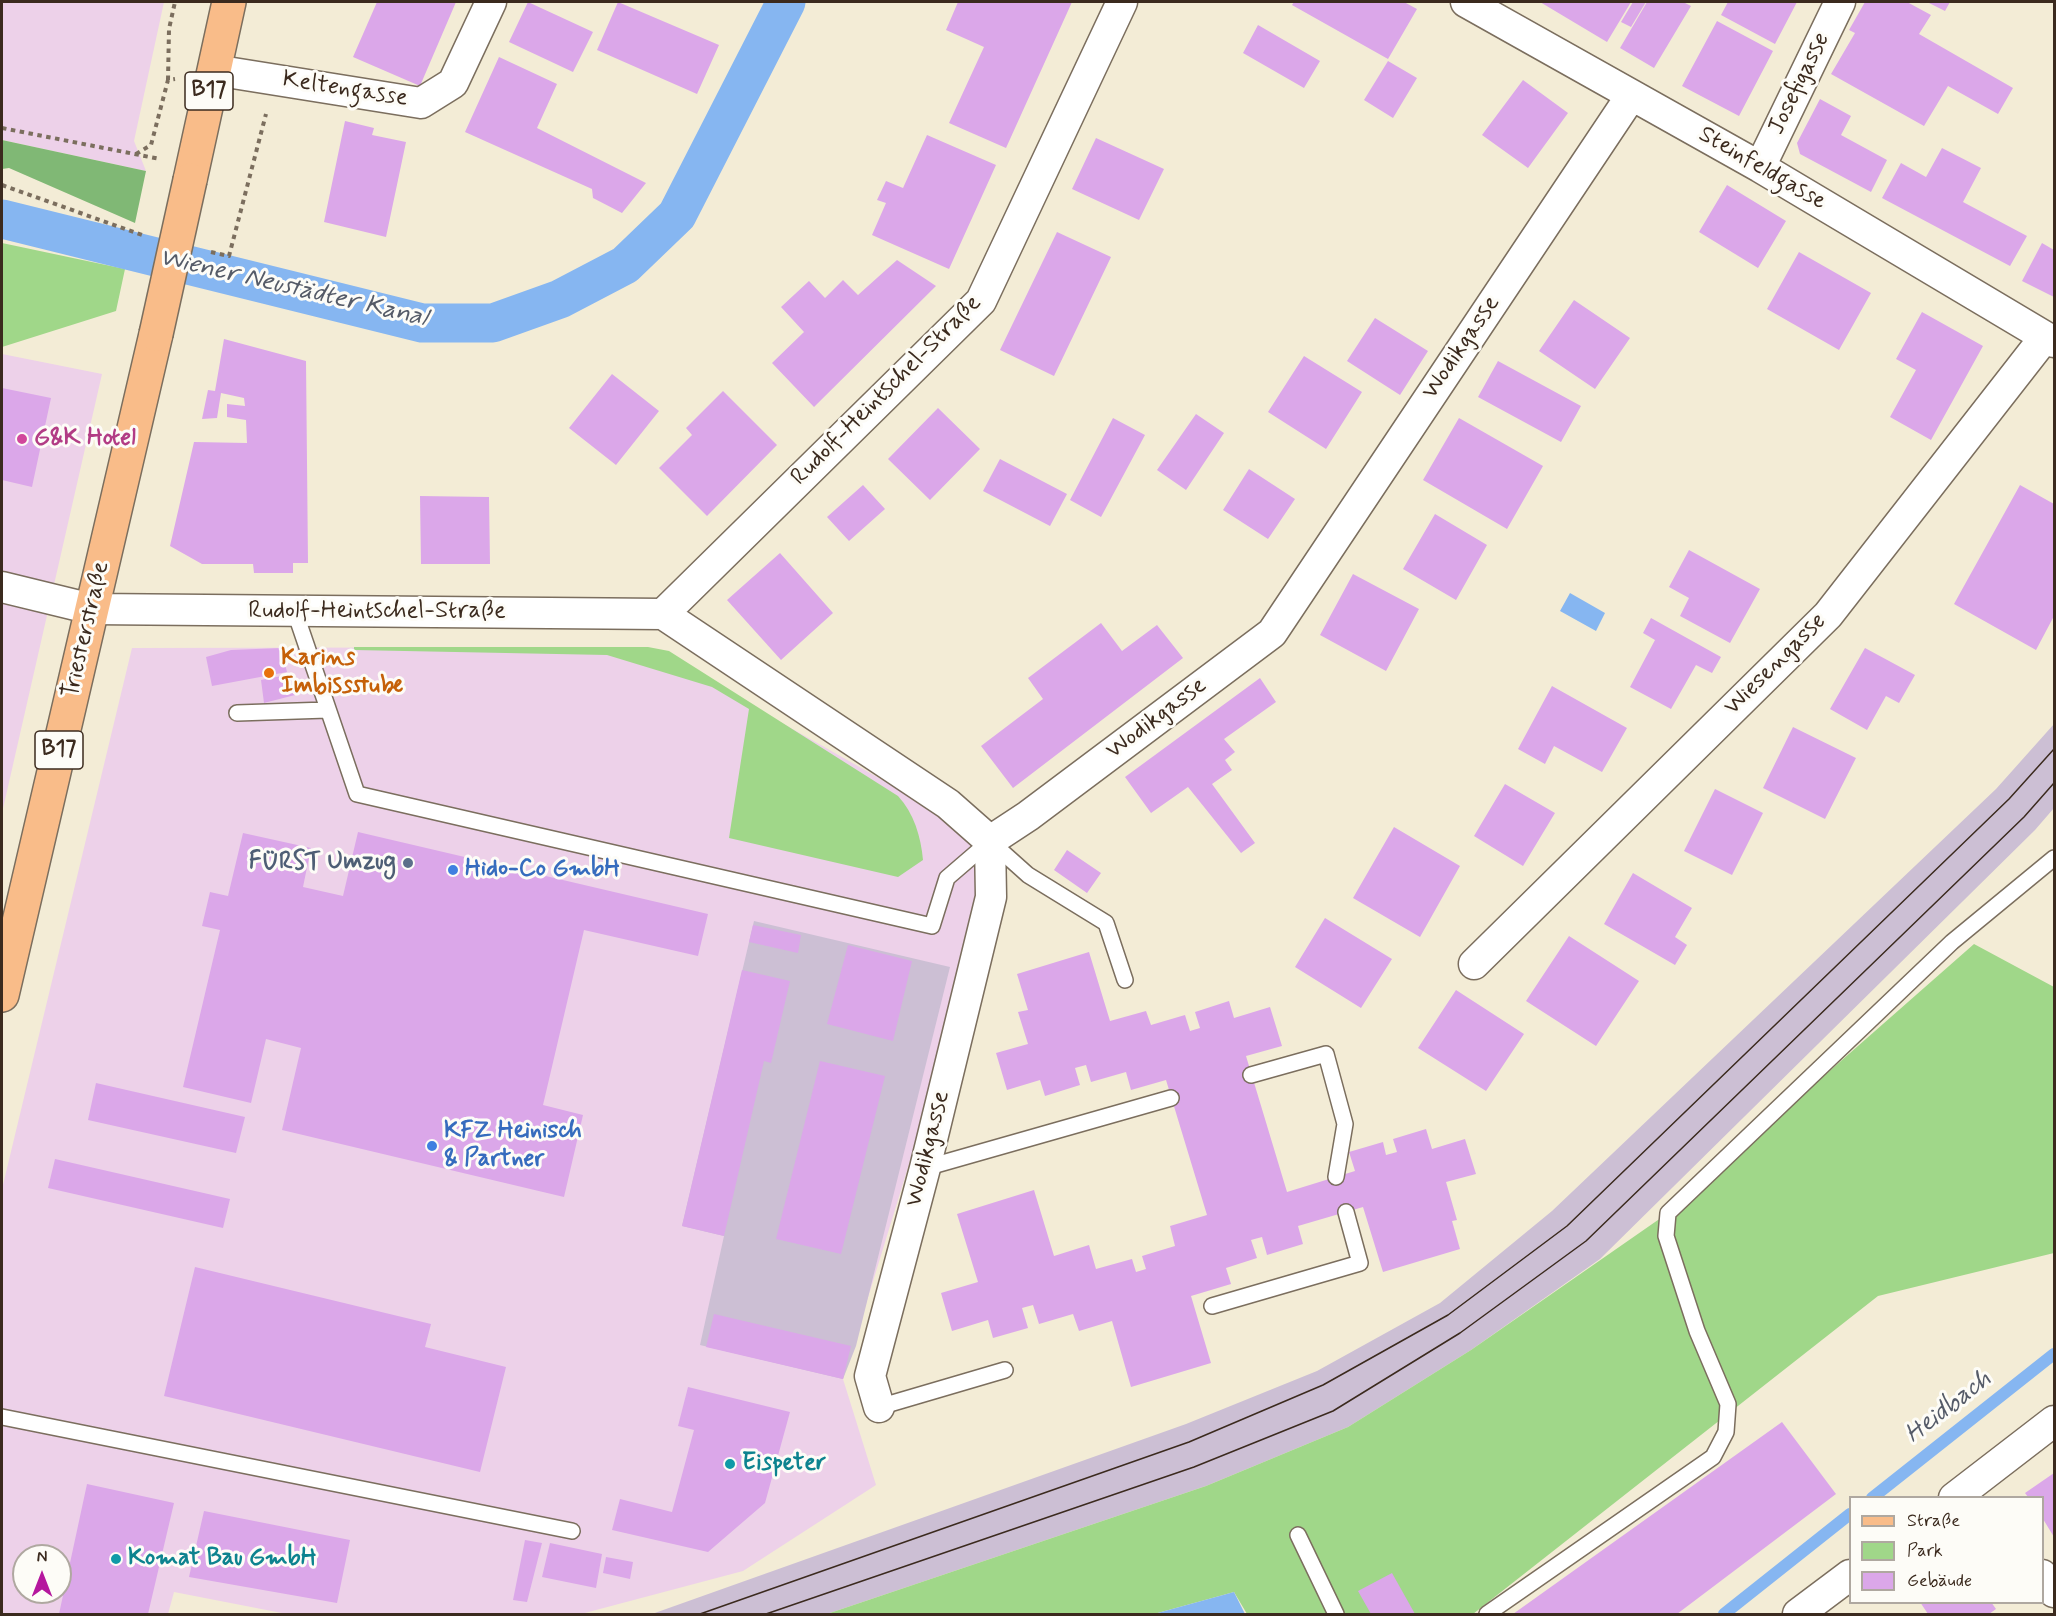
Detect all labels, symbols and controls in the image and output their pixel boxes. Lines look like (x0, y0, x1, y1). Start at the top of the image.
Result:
street label: Josefigasse (1763, 28, 1837, 140)
street label: Keltengasse (280, 66, 410, 114)
road number: B17 (185, 72, 233, 110)
street label: Steinfeldgasse (1693, 121, 1831, 217)
water label: Wiener Neustädter Kanal (156, 243, 430, 335)
street label: Rudolf-Heintschel-Straße (786, 290, 988, 492)
street label: Wodikgasse (1417, 291, 1507, 405)
place label: G&K Hotel (34, 425, 136, 453)
marker: G&K Hotel (15, 432, 29, 446)
street label: Triesterstraße (57, 559, 117, 701)
street label: Rudolf-Heintschel-Straße (248, 598, 506, 626)
street label: Wiesengasse (1719, 608, 1833, 722)
place label: Karins Imbissstube (281, 645, 403, 701)
marker: Karins Imbissstube (262, 666, 276, 680)
street label: Wodikgasse (1101, 672, 1213, 766)
road number: B17 (35, 731, 83, 769)
place label: FÜRST Umzug (249, 849, 396, 877)
marker: FÜRST Umzug (401, 856, 415, 870)
place label: Hido-Co GmbH (465, 856, 620, 884)
marker: Hido-Co GmbH (446, 863, 460, 877)
street label: Wodikgasse (901, 1088, 957, 1210)
place label: KFZ Heinisch & Partner (444, 1118, 582, 1174)
marker: KFZ Heinisch & Partner (425, 1139, 439, 1153)
water label: Heidbach (1900, 1365, 1998, 1451)
place label: Eispeter (742, 1450, 826, 1478)
marker: Eispeter (723, 1457, 737, 1471)
legend (1849, 1496, 2044, 1604)
text: Straße (1907, 1509, 1960, 1533)
text: Park (1907, 1539, 1943, 1563)
north arrow (12, 1544, 72, 1604)
place label: Komat Bau GmbH (128, 1545, 316, 1573)
text: N (37, 1547, 47, 1568)
marker: Komat Bau GmbH (109, 1552, 123, 1566)
text: Gebäude (1907, 1569, 1972, 1593)

